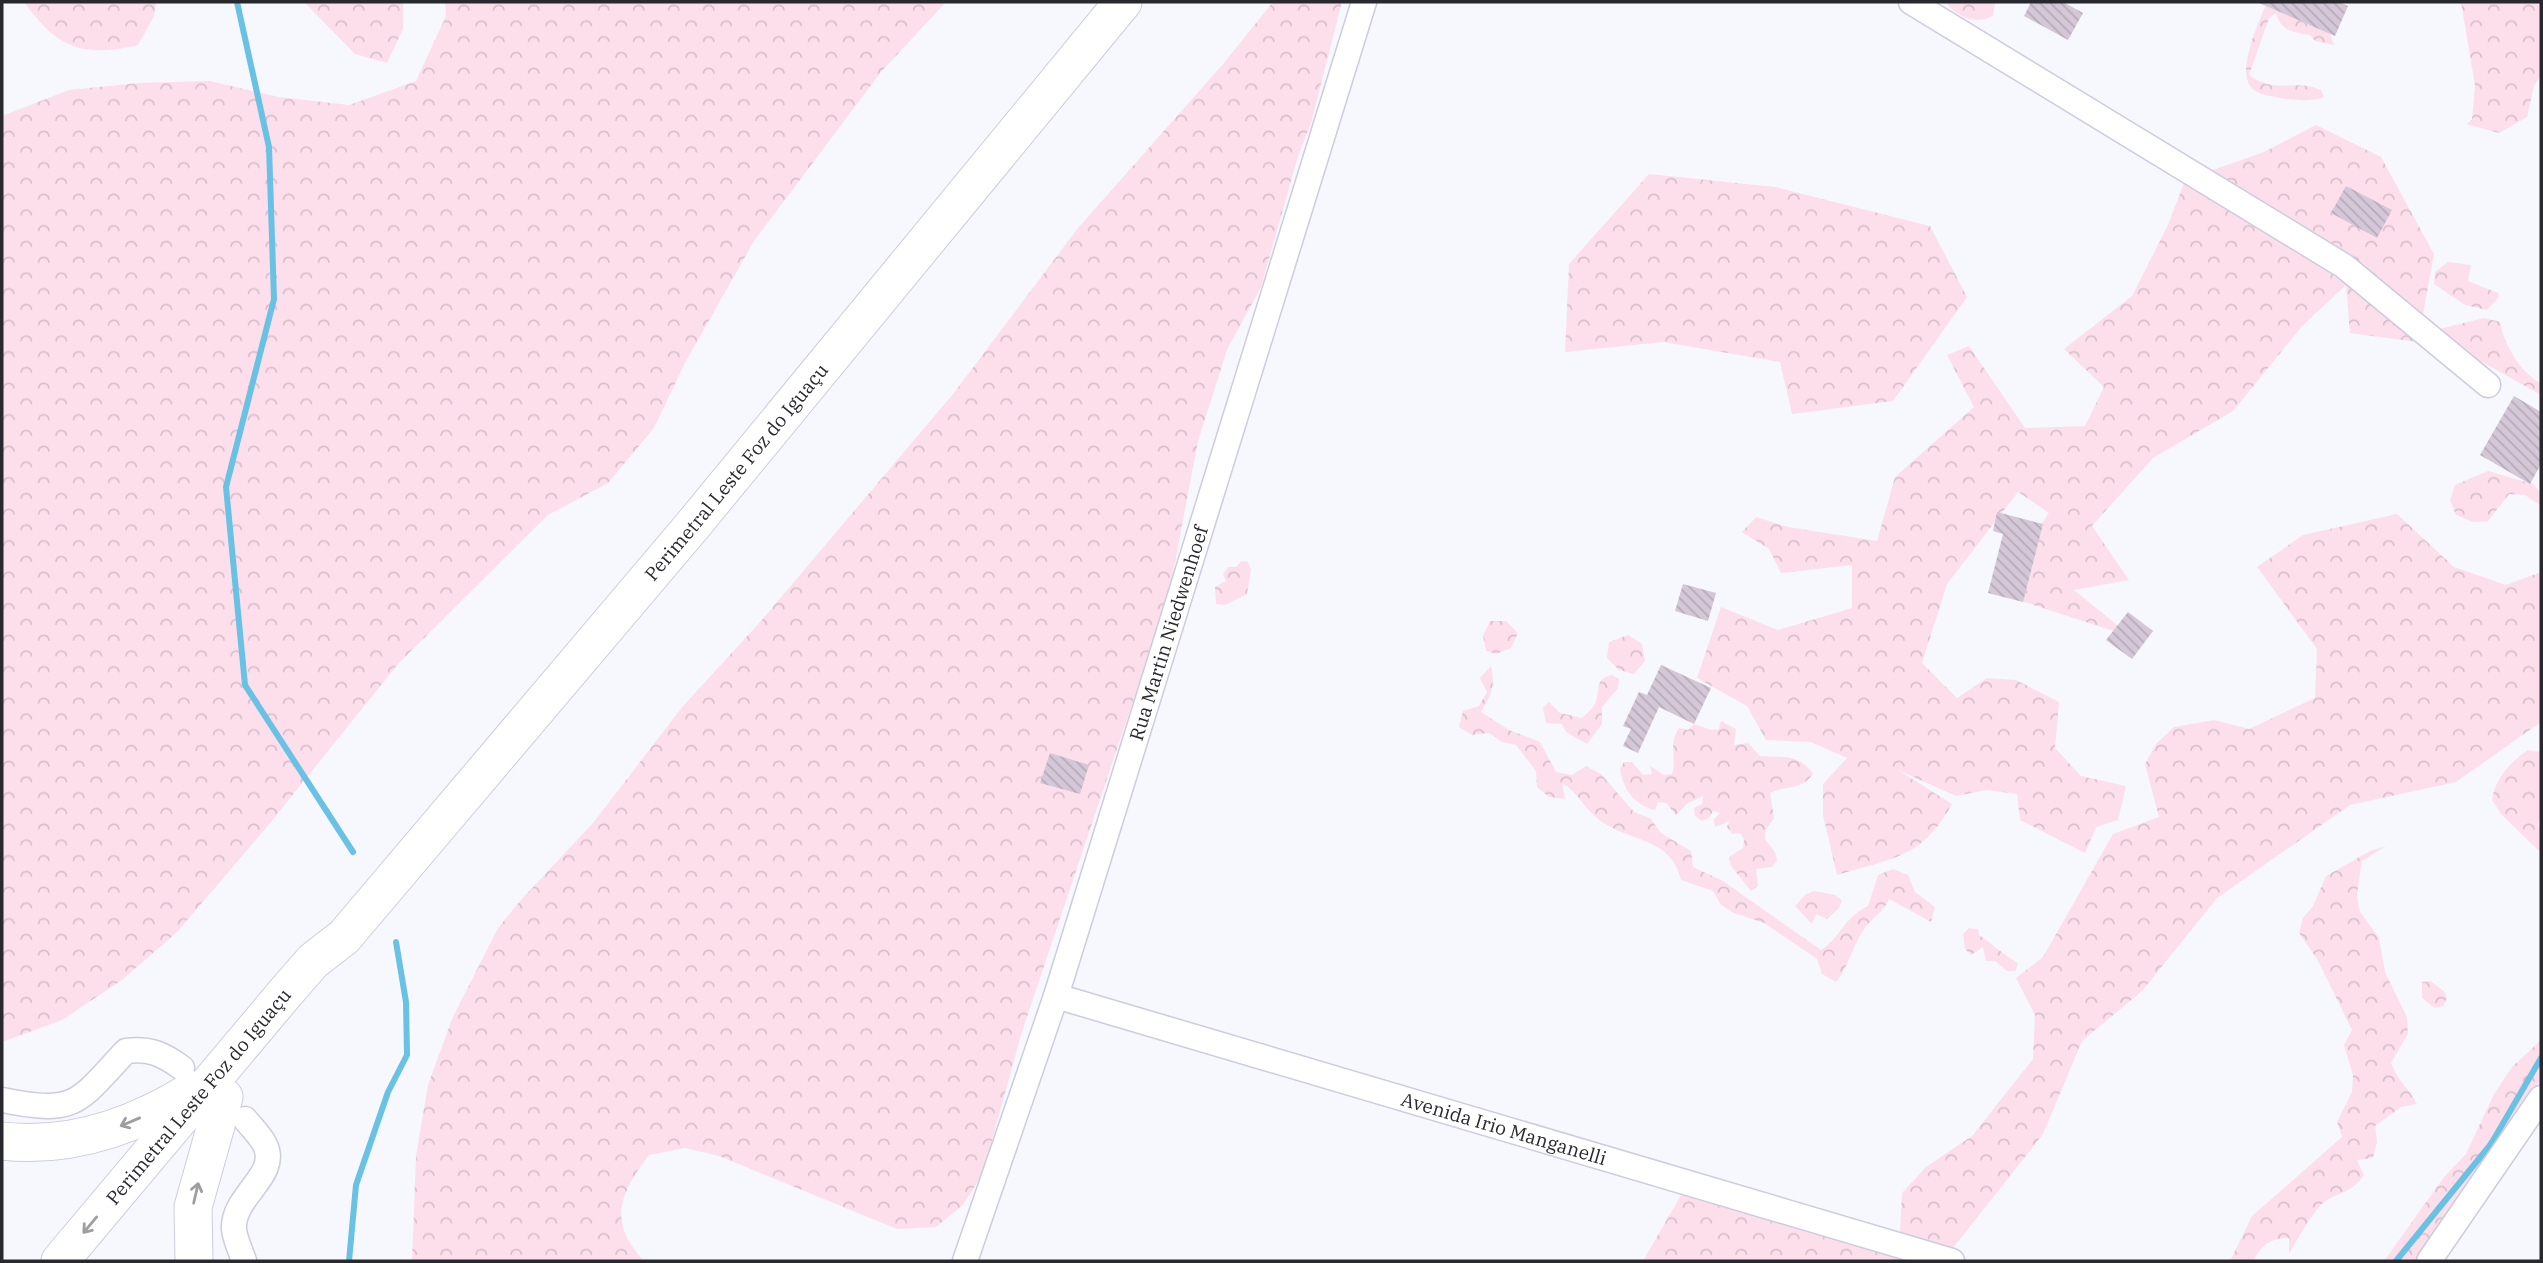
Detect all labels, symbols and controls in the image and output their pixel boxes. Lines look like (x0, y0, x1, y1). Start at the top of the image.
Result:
street label: Perimetral Leste Foz do Iguaçu (639, 358, 833, 586)
street label: Rua Martin Niedwenhoef (1124, 522, 1213, 743)
street label: Perimetral Leste Foz do Iguaçu (101, 983, 296, 1209)
street label: Avenida Irio Manganelli (1398, 1087, 1609, 1170)
one-way arrow (120, 1117, 142, 1130)
one-way arrow (190, 1183, 203, 1205)
one-way arrow (82, 1216, 98, 1234)

